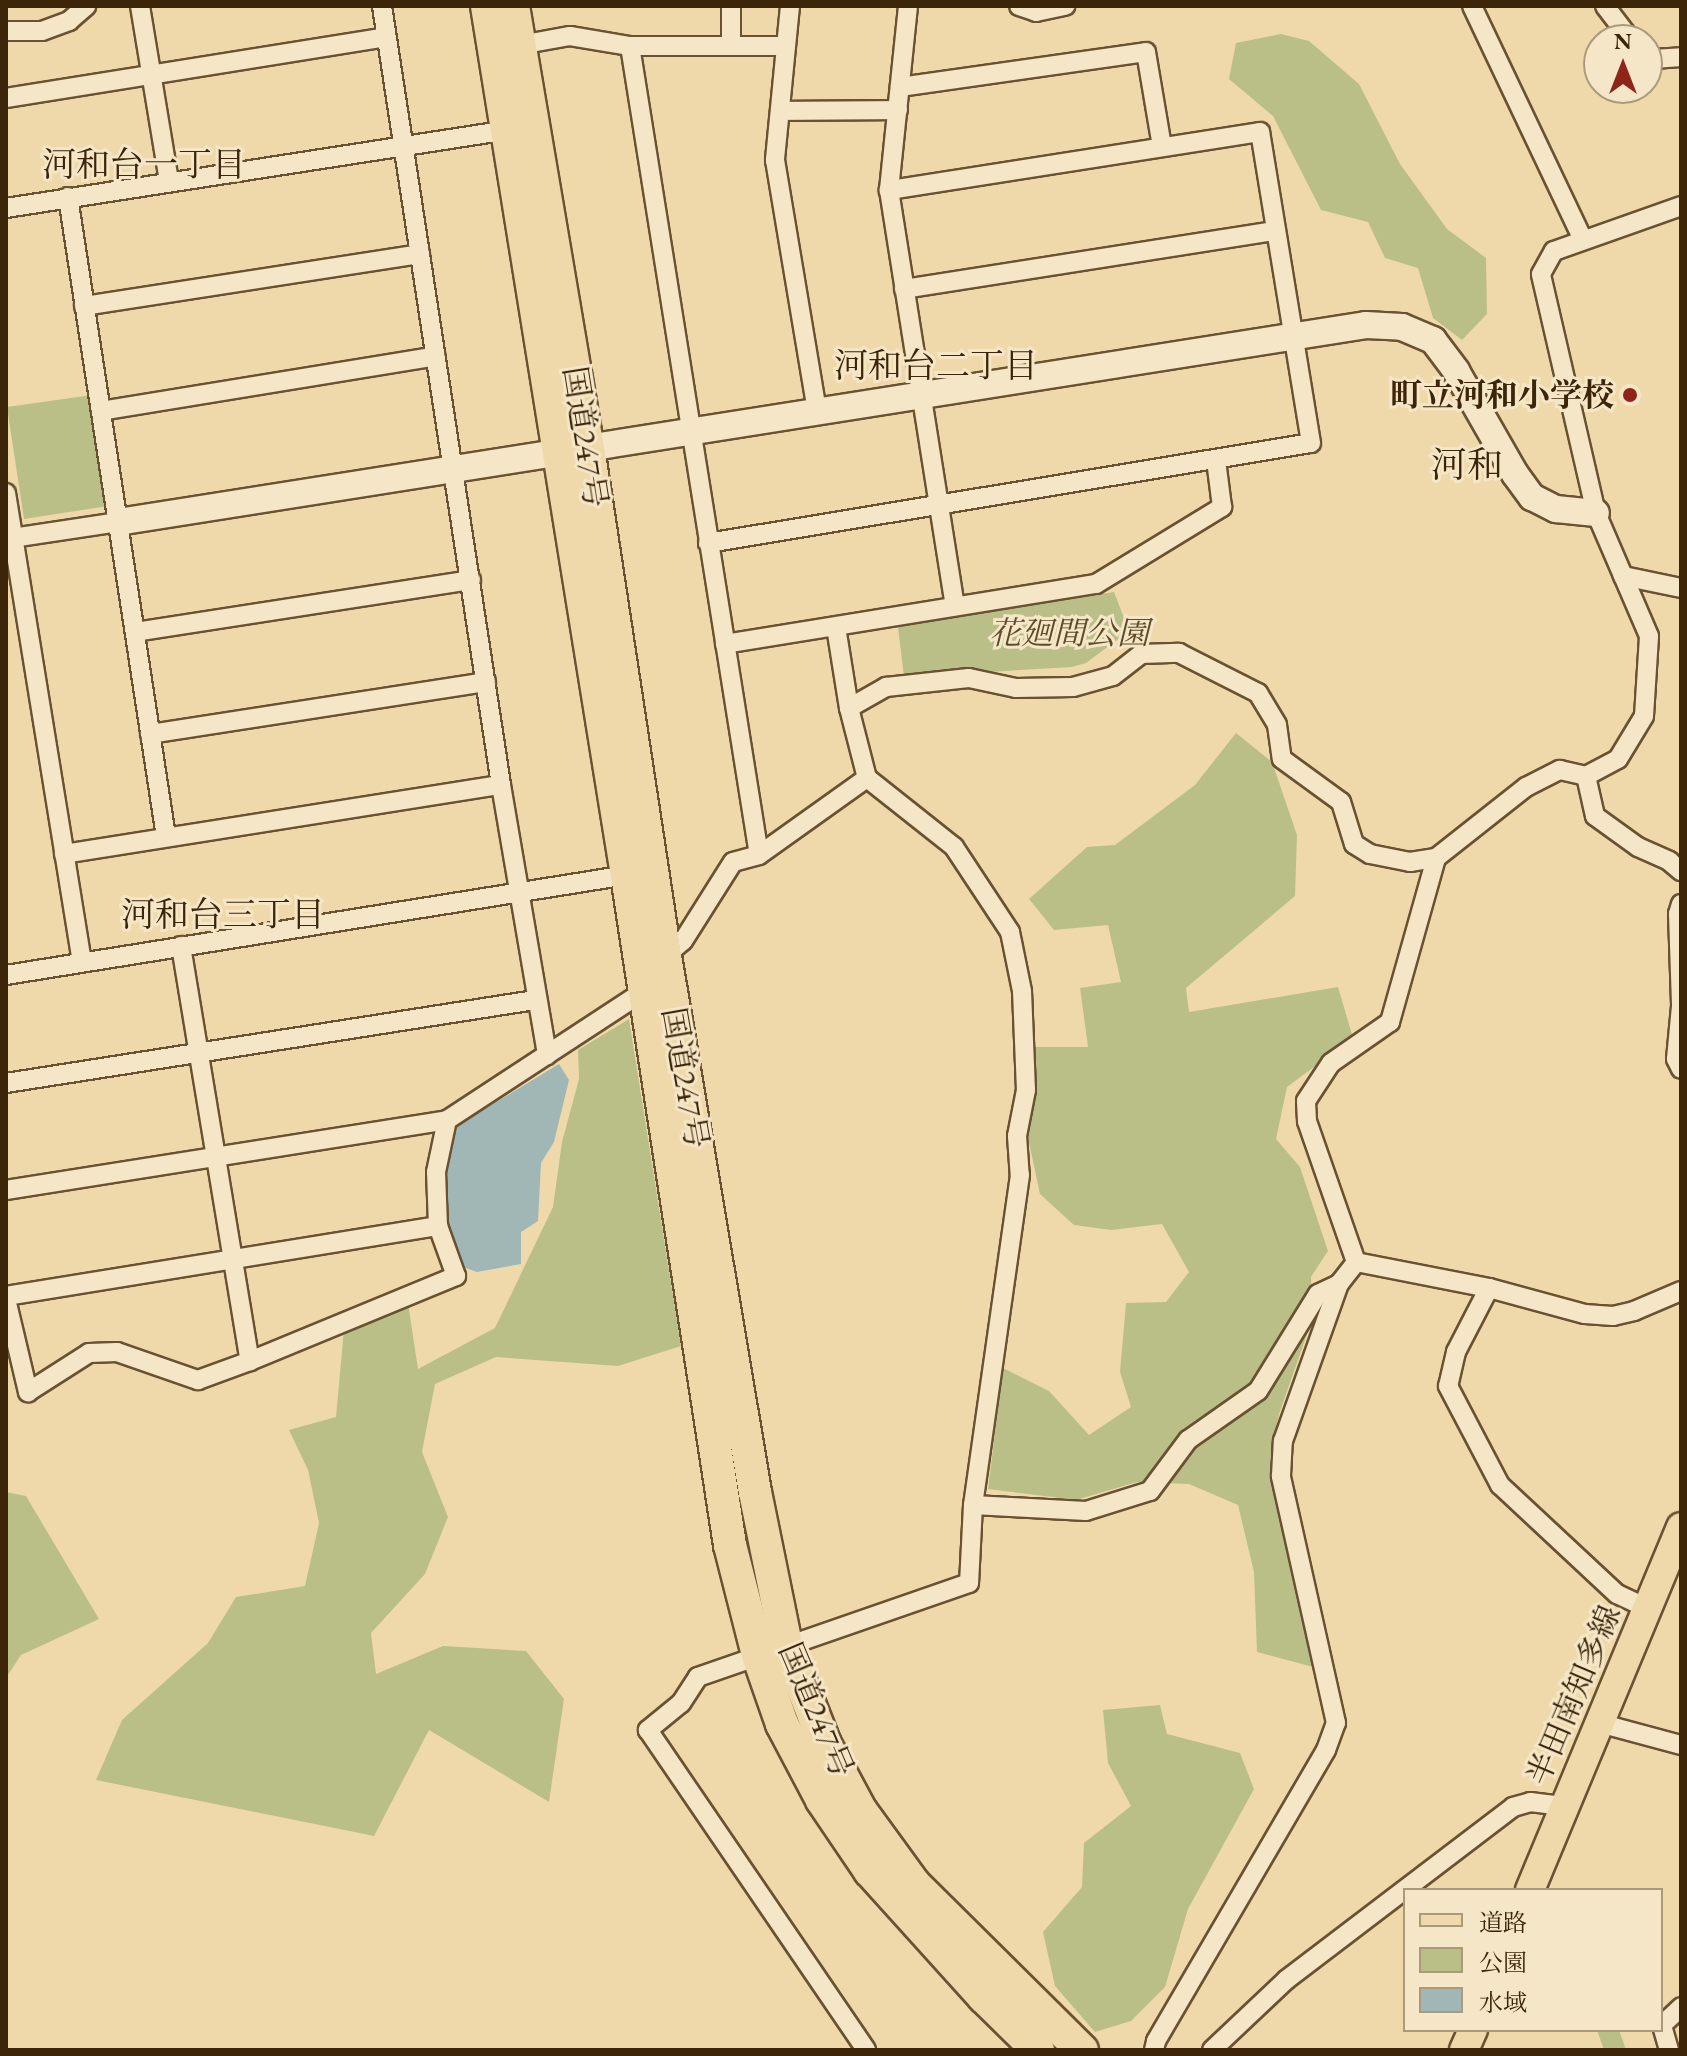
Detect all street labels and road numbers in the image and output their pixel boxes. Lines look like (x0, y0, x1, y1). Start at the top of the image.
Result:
street label: 国道247号 (555, 364, 615, 510)
street label: 国道247号 (654, 1005, 716, 1151)
street label: 半田南知多線 (1519, 1599, 1629, 1791)
street label: 国道247号 (771, 1637, 861, 1783)

